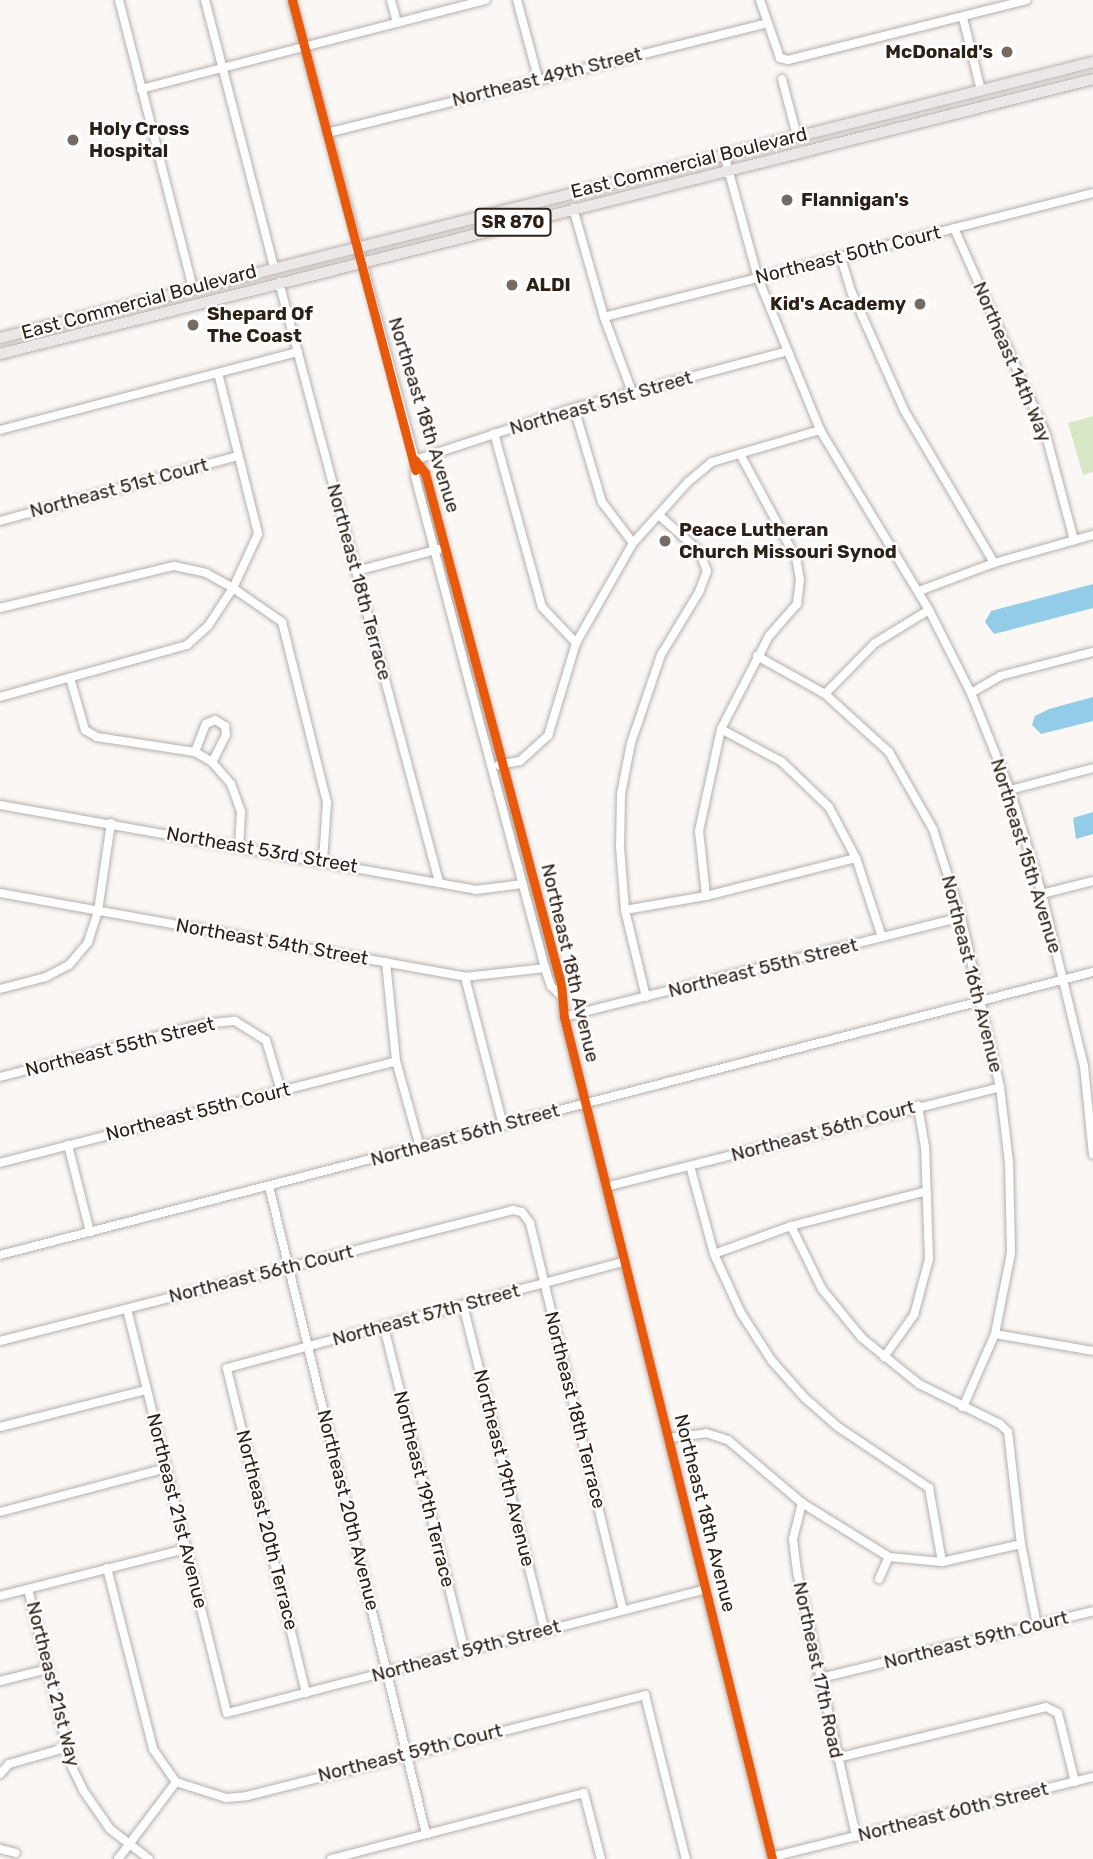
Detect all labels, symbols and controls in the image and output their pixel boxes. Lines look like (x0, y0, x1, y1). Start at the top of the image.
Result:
place label: McDonald's (885, 41, 993, 63)
street label: Northeast 49th Street (450, 42, 644, 112)
marker: McDonald's (999, 44, 1015, 60)
place label: Holy Cross Hospital (89, 118, 190, 162)
street label: East Commercial Boulevard (569, 123, 809, 203)
marker: Holy Cross Hospital (63, 130, 83, 150)
place label: Flannigan's (801, 189, 909, 211)
marker: Flannigan's (779, 192, 795, 208)
road number: SR 870 (475, 208, 552, 236)
street label: Northeast 50th Court (753, 221, 943, 289)
street label: East Commercial Boulevard (19, 260, 259, 344)
place label: ALDI (526, 274, 571, 296)
marker: ALDI (504, 277, 520, 293)
street label: Northeast 14th Way (968, 278, 1056, 446)
place label: Kid's Academy (770, 293, 906, 315)
marker: Kid's Academy (912, 296, 928, 312)
place label: Shepard Of The Coast (207, 303, 313, 347)
street label: Northeast 18th Avenue (383, 314, 465, 516)
marker: Shepard Of The Coast (185, 317, 201, 333)
street label: Northeast 51st Street (507, 366, 695, 440)
street label: Northeast 51st Court (27, 453, 211, 523)
street label: Northeast 18th Terrace (322, 481, 396, 683)
place label: Peace Lutheran Church Missouri Synod (679, 519, 897, 563)
marker: Peace Lutheran Church Missouri Synod (657, 533, 673, 549)
street label: Northeast 15th Avenue (985, 756, 1067, 956)
street label: Northeast 53rd Street (165, 822, 359, 878)
street label: Northeast 18th Avenue (536, 861, 604, 1065)
street label: Northeast 16th Avenue (936, 873, 1008, 1075)
street label: Northeast 54th Street (174, 914, 370, 970)
street label: Northeast 55th Street (666, 933, 860, 1003)
street label: Northeast 55th Street (23, 1012, 217, 1082)
street label: Northeast 55th Court (104, 1078, 292, 1146)
street label: Northeast 56th Court (729, 1095, 917, 1167)
street label: Northeast 56th Street (368, 1099, 562, 1171)
street label: Northeast 56th Court (166, 1240, 356, 1308)
street label: Northeast 57th Street (330, 1279, 522, 1351)
street label: Northeast 18th Terrace (539, 1309, 611, 1511)
street label: Northeast 19th Avenue (468, 1367, 540, 1569)
street label: Northeast 19th Terrace (389, 1388, 459, 1590)
street label: Northeast 20th Avenue (312, 1407, 384, 1613)
street label: Northeast 21st Avenue (142, 1411, 212, 1611)
street label: Northeast 18th Avenue (669, 1411, 741, 1615)
street label: Northeast 20th Terrace (231, 1427, 303, 1633)
street label: Northeast 17th Road (788, 1580, 848, 1760)
street label: Northeast 21st Way (21, 1599, 85, 1769)
street label: Northeast 59th Court (882, 1606, 1070, 1674)
street label: Northeast 59th Street (369, 1615, 563, 1687)
street label: Northeast 59th Court (316, 1719, 504, 1787)
street label: Northeast 60th Street (855, 1777, 1051, 1847)

